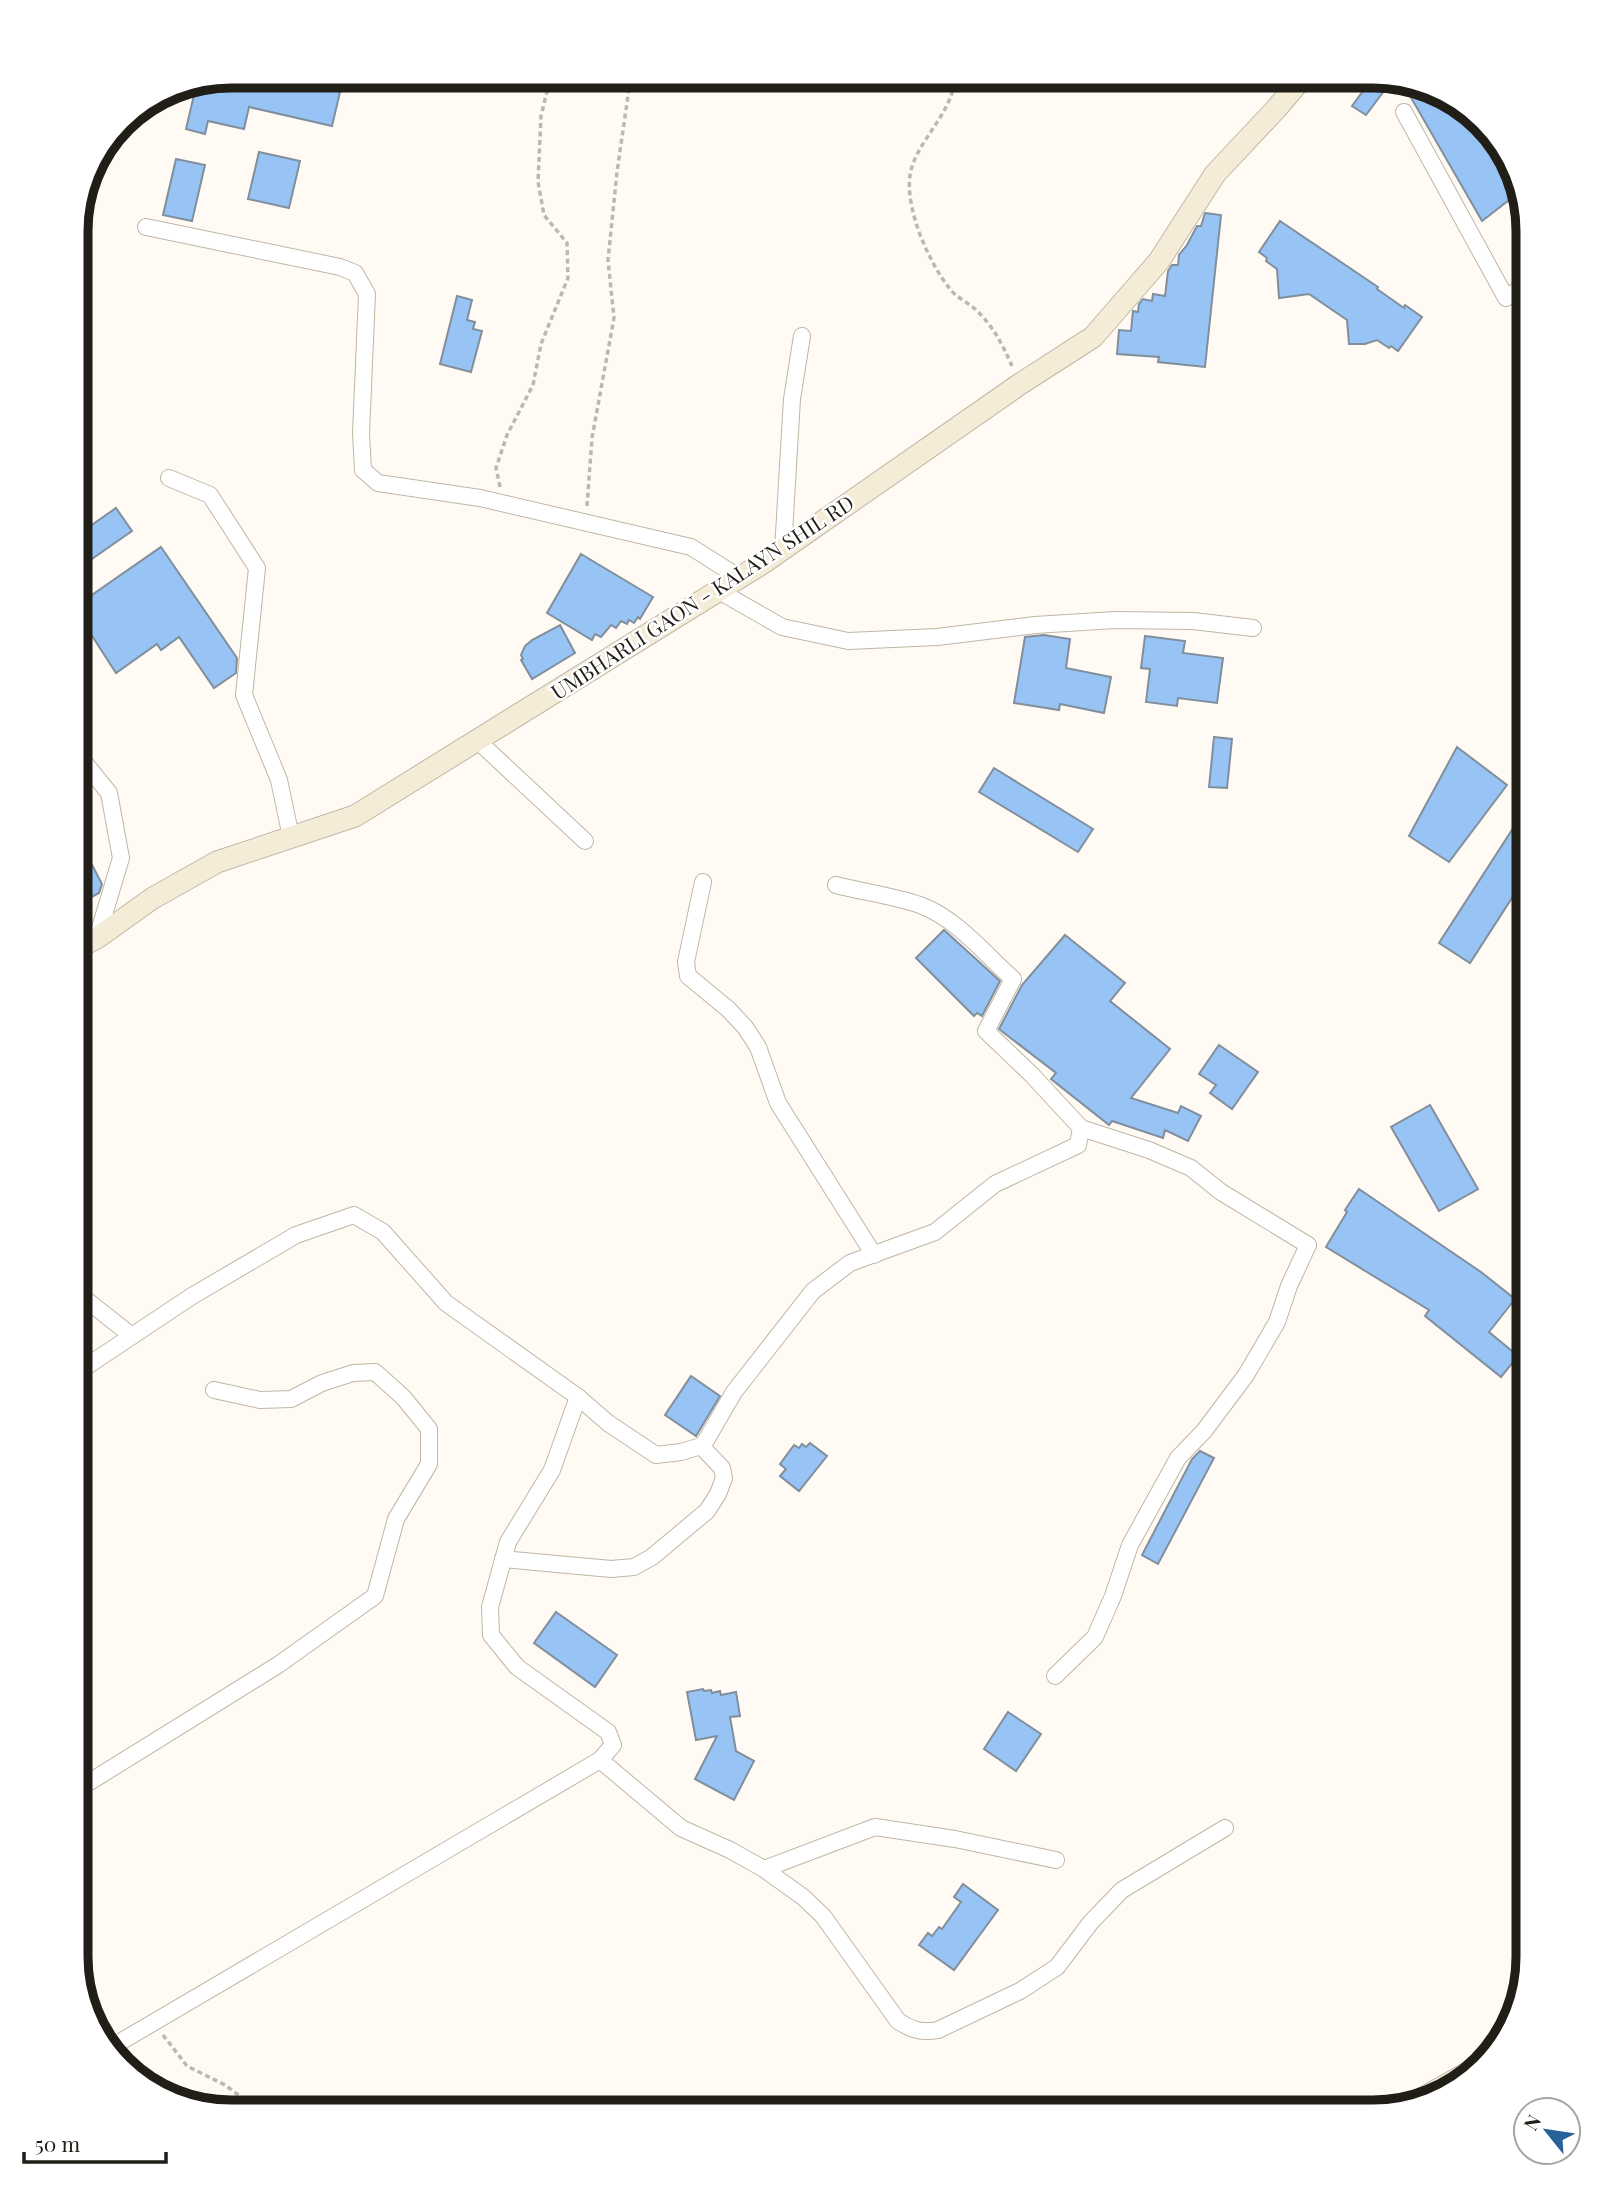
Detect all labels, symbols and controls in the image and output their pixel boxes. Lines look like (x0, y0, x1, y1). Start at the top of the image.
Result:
street label: UMBHARLI GAON - KALAYN SHIL RD (545, 488, 859, 705)
north arrow (1512, 2096, 1582, 2166)
text: N (1517, 2109, 1546, 2134)
scale bar (24, 2120, 166, 2164)
text: 50 m (35, 2129, 81, 2157)

